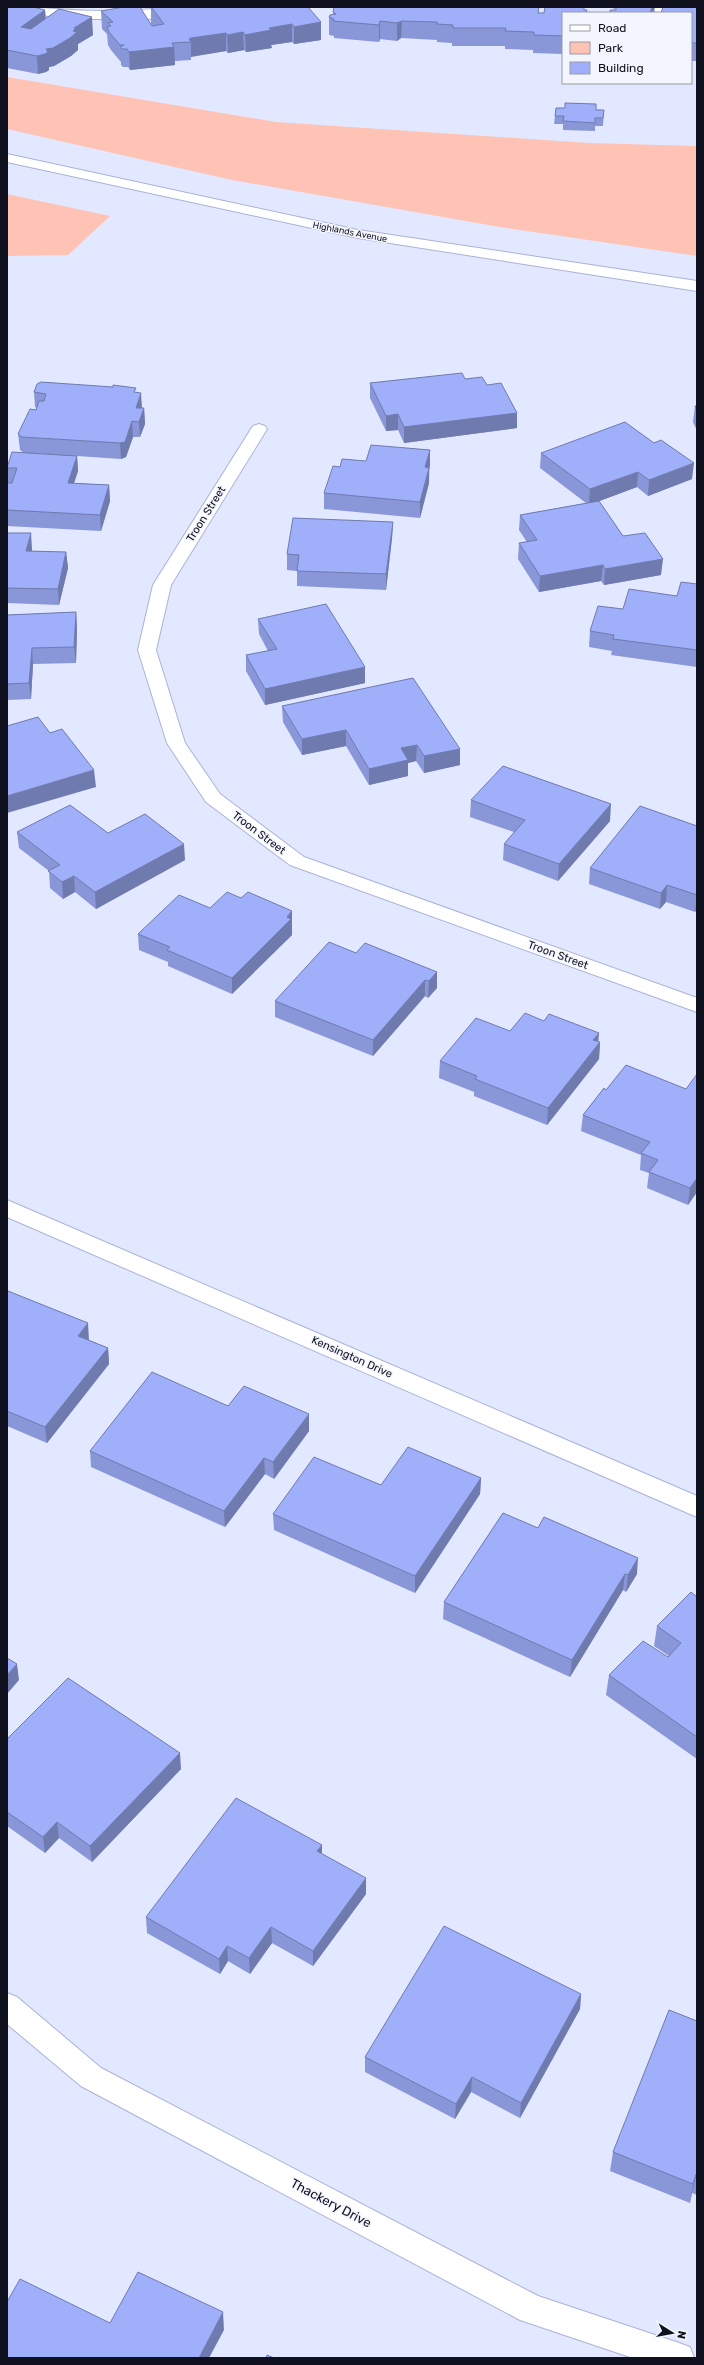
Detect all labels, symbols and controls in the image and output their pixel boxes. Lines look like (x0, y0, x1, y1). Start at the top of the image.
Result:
legend (562, 12, 692, 84)
text: Road (598, 21, 626, 35)
text: Park (598, 41, 624, 55)
text: Building (598, 61, 644, 75)
street label: Highlands Avenue (312, 220, 388, 244)
street label: Troon Street (184, 483, 229, 544)
street label: Troon Street (230, 809, 289, 858)
street label: Troon Street (526, 938, 591, 972)
street label: Kensington Drive (310, 1333, 394, 1381)
street label: Thackery Drive (288, 2175, 374, 2231)
north arrow (652, 2313, 692, 2353)
text: N (674, 2330, 688, 2340)

